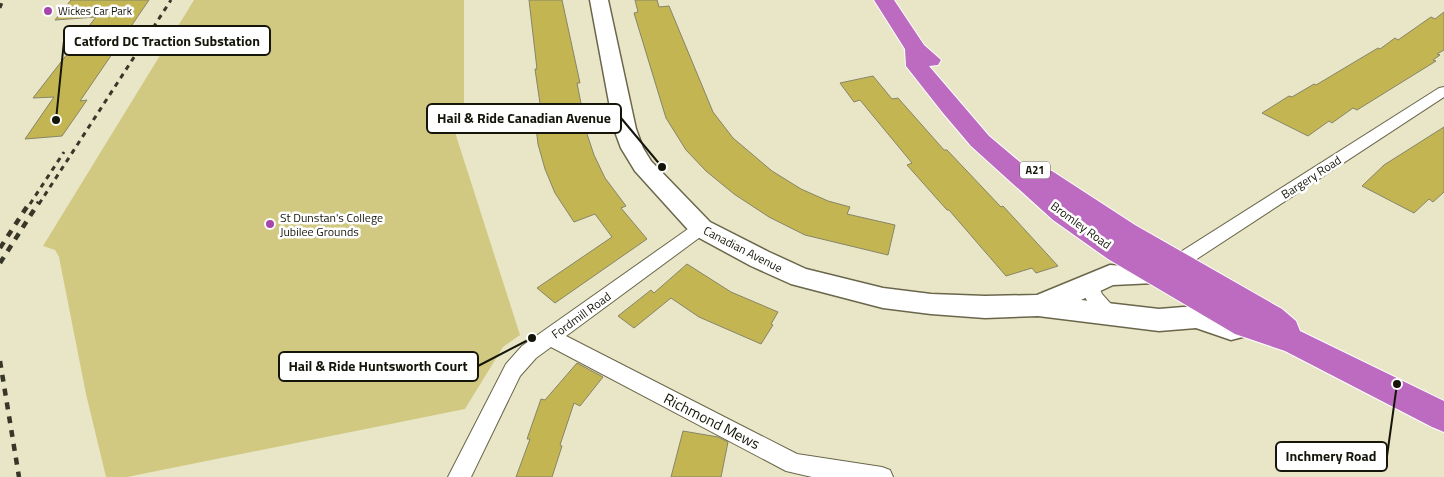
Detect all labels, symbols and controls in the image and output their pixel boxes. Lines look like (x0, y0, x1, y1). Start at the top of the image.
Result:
place label: Wickes Car Park (58, 3, 133, 19)
marker: Wickes Car Park (42, 5, 54, 17)
callout: Catford DC Traction Substation (64, 26, 270, 55)
text: Catford DC Traction Substation (74, 30, 260, 51)
callout: Hail & Ride Canadian Avenue (427, 104, 621, 133)
text: Hail & Ride Canadian Avenue (437, 107, 611, 128)
street label: Bargery Road (1277, 150, 1345, 204)
road number: A21 (1020, 162, 1050, 178)
street label: Bromley Road (1047, 196, 1115, 254)
place label: St Dunstan's College Jubilee Grounds (280, 208, 383, 241)
marker: St Dunstan's College Jubilee Grounds (264, 218, 276, 230)
street label: Canadian Avenue (700, 221, 786, 277)
street label: Fordmill Road (547, 287, 615, 343)
callout: Hail & Ride Huntsworth Court (279, 352, 478, 381)
text: Hail & Ride Huntsworth Court (288, 355, 468, 376)
street label: Richmond Mews (660, 387, 764, 455)
callout: Inchmery Road (1276, 442, 1387, 471)
text: Inchmery Road (1286, 445, 1376, 466)

